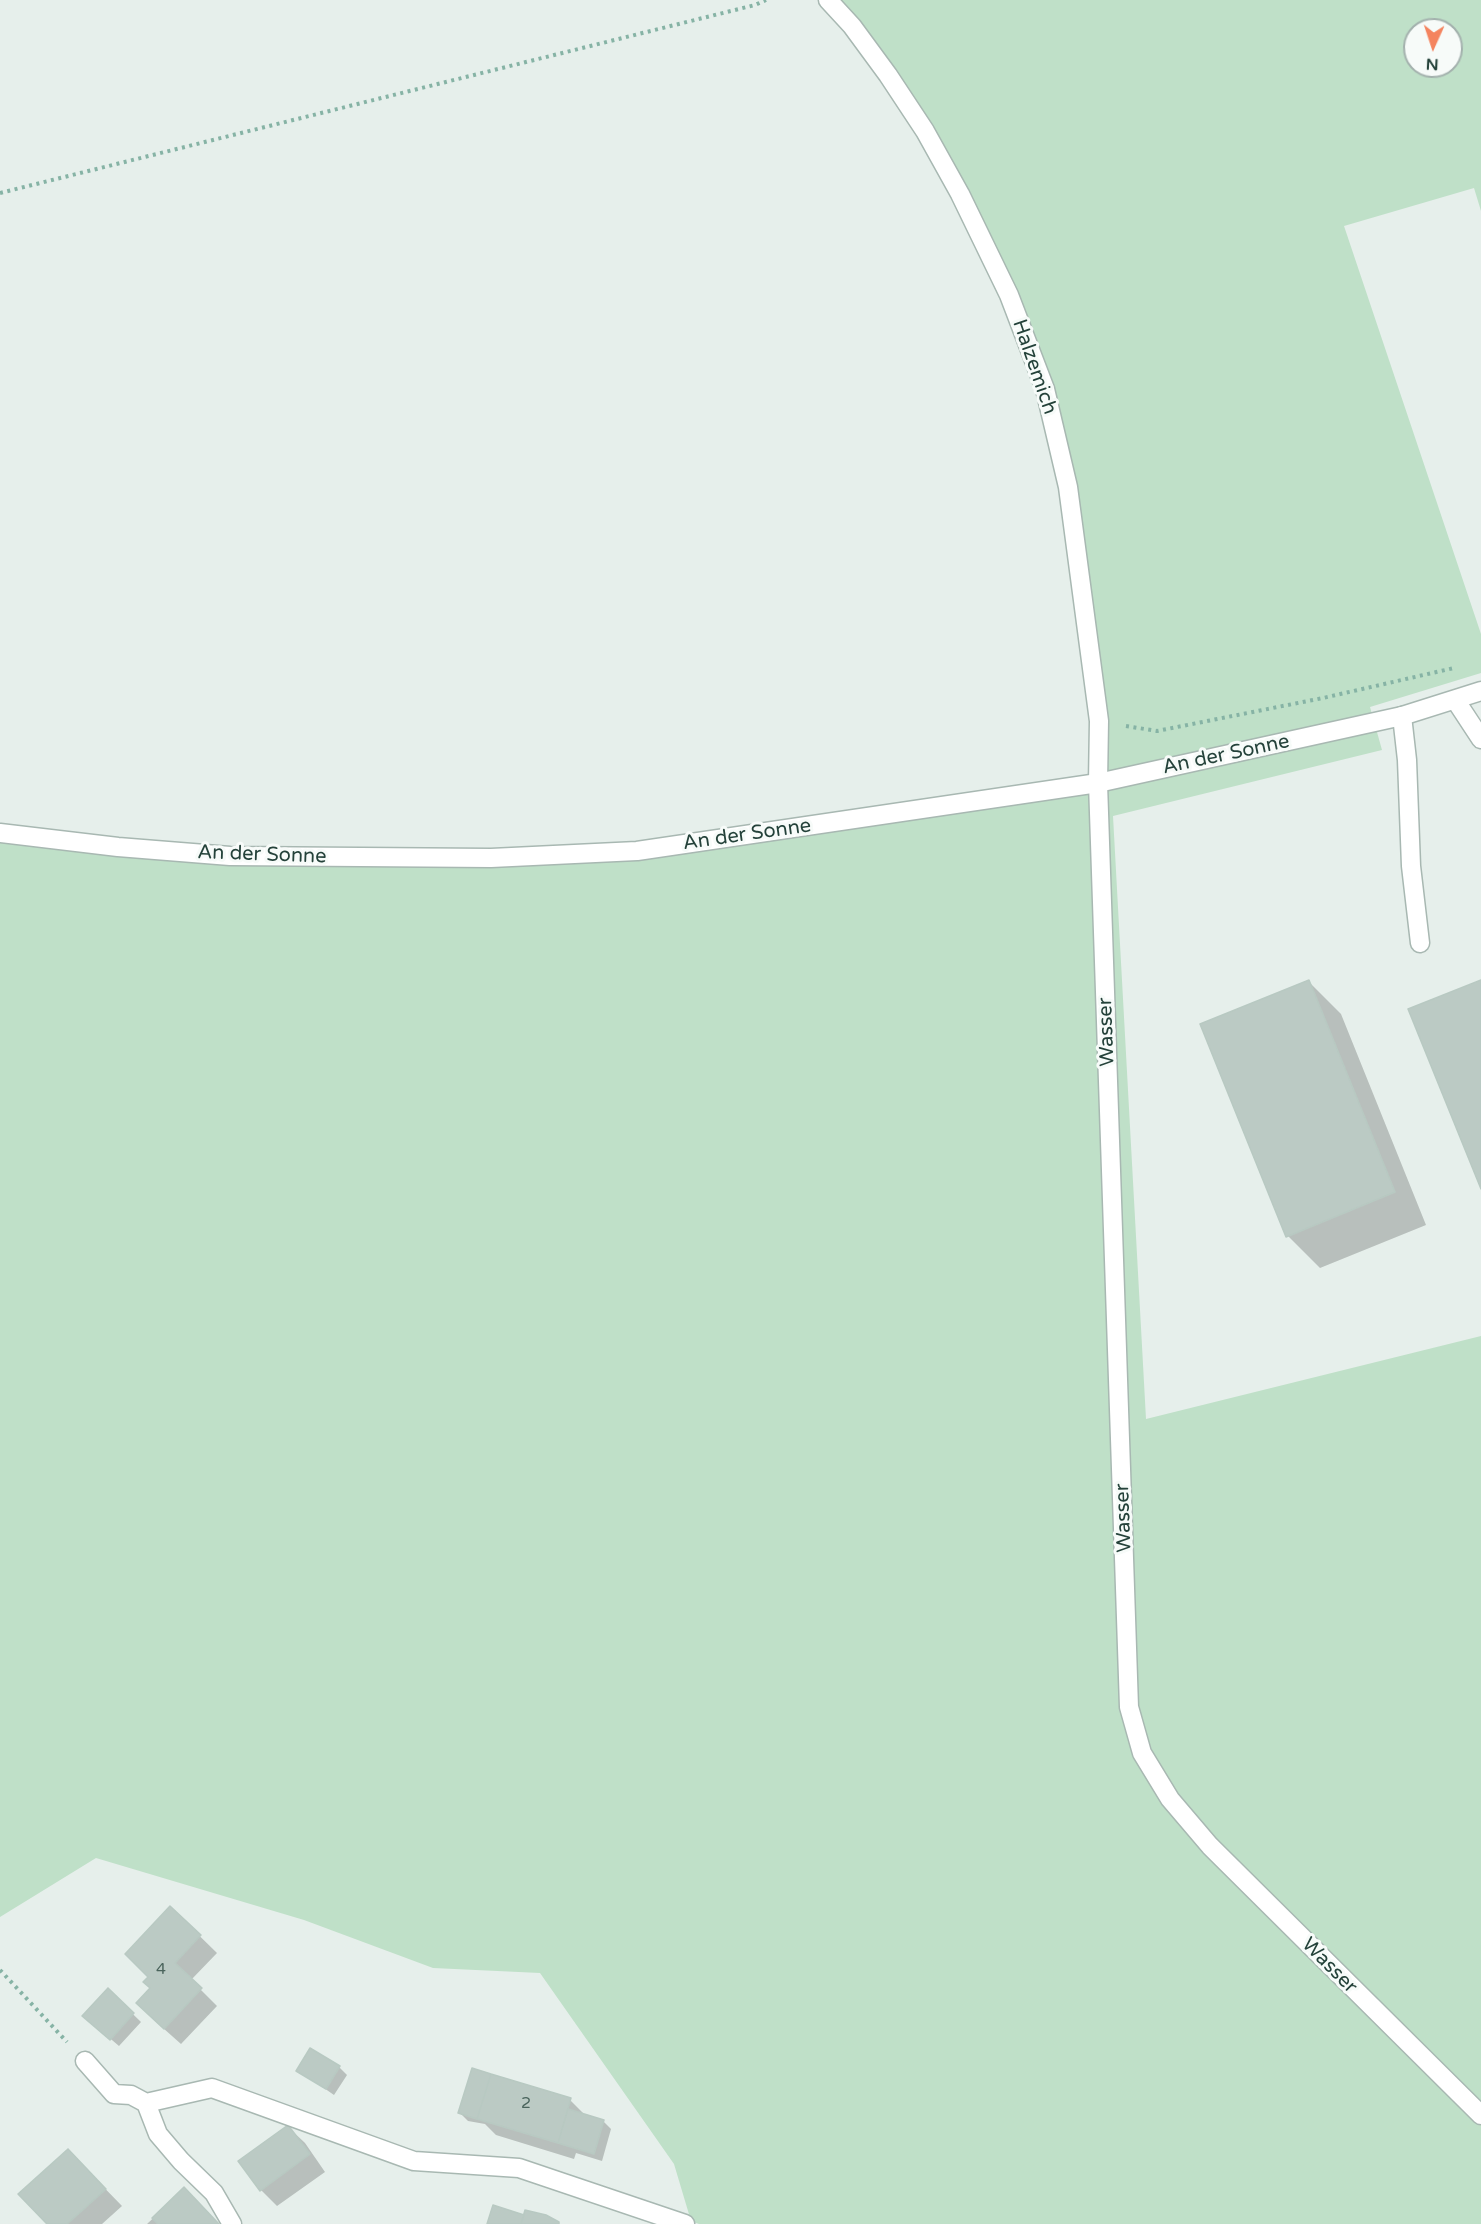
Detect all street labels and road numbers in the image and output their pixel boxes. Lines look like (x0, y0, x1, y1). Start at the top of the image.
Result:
street label: Halzemich (1007, 316, 1061, 418)
street label: An der Sonne (1160, 730, 1292, 780)
street label: An der Sonne (681, 814, 813, 856)
street label: An der Sonne (197, 841, 327, 869)
street label: Wasser (1094, 997, 1120, 1067)
street label: Wasser (1111, 1483, 1137, 1553)
street label: Wasser (1296, 1933, 1362, 1999)

